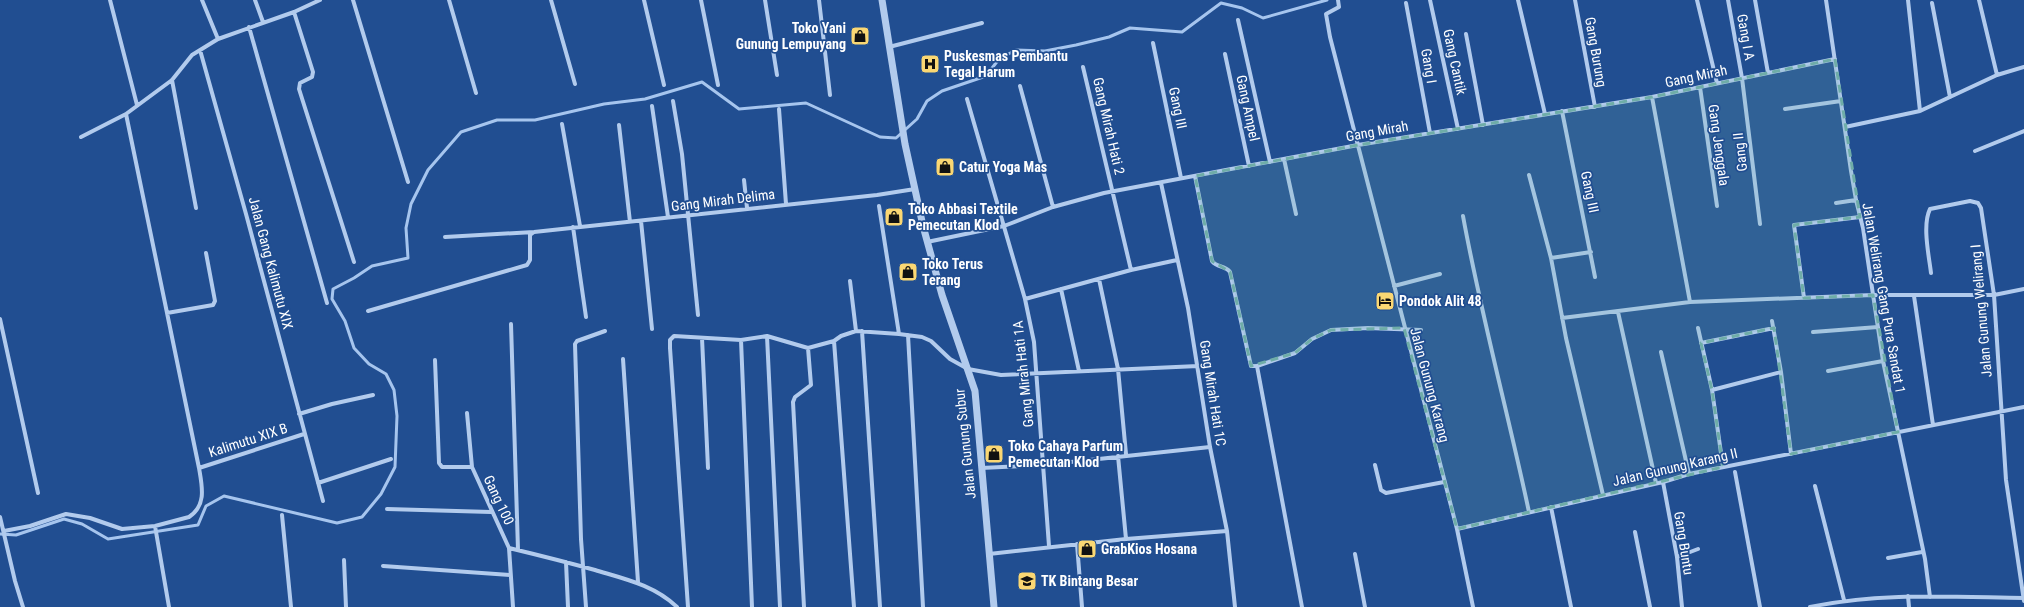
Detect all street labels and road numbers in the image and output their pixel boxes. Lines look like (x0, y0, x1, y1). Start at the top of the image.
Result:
street label: Gang I A (1734, 13, 1758, 61)
street label: Gang Burung (1582, 16, 1610, 88)
street label: Gang Cantik (1440, 28, 1470, 97)
street label: Gang I (1418, 47, 1440, 85)
street label: Gang Mirah (1663, 62, 1729, 90)
street label: Gang Ampel (1233, 73, 1263, 143)
street label: Gang Mirah Hati 2 (1090, 76, 1128, 176)
street label: Gang III (1166, 86, 1190, 130)
street label: Gang Jenggala (1705, 103, 1733, 187)
street label: Gang Mirah (1345, 118, 1409, 144)
street label: Gang II (1730, 132, 1750, 172)
street label: Gang III (1578, 170, 1602, 214)
street label: Gang Mirah Delima (670, 186, 776, 214)
street label: Jalan Gang Kalimutu XIX (246, 195, 296, 331)
street label: Jalan Welirang Gang Pura Sandat 1 (1859, 201, 1909, 395)
street label: Jalan Gunung Welirang I (1967, 244, 1995, 378)
street label: Gang Mirah Hati 1A (1009, 320, 1037, 428)
street label: Jalan Gunung Karang (1407, 326, 1453, 444)
street label: Gang Mirah Hati 1C (1197, 339, 1229, 447)
street label: Jalan Gunung Subur (951, 388, 979, 500)
street label: Kalimutu XIX B (206, 420, 290, 460)
street label: Jalan Gunung Karang II (1611, 445, 1739, 489)
street label: Gang 100 (481, 473, 517, 527)
street label: Gang Buntu (1671, 510, 1697, 576)

